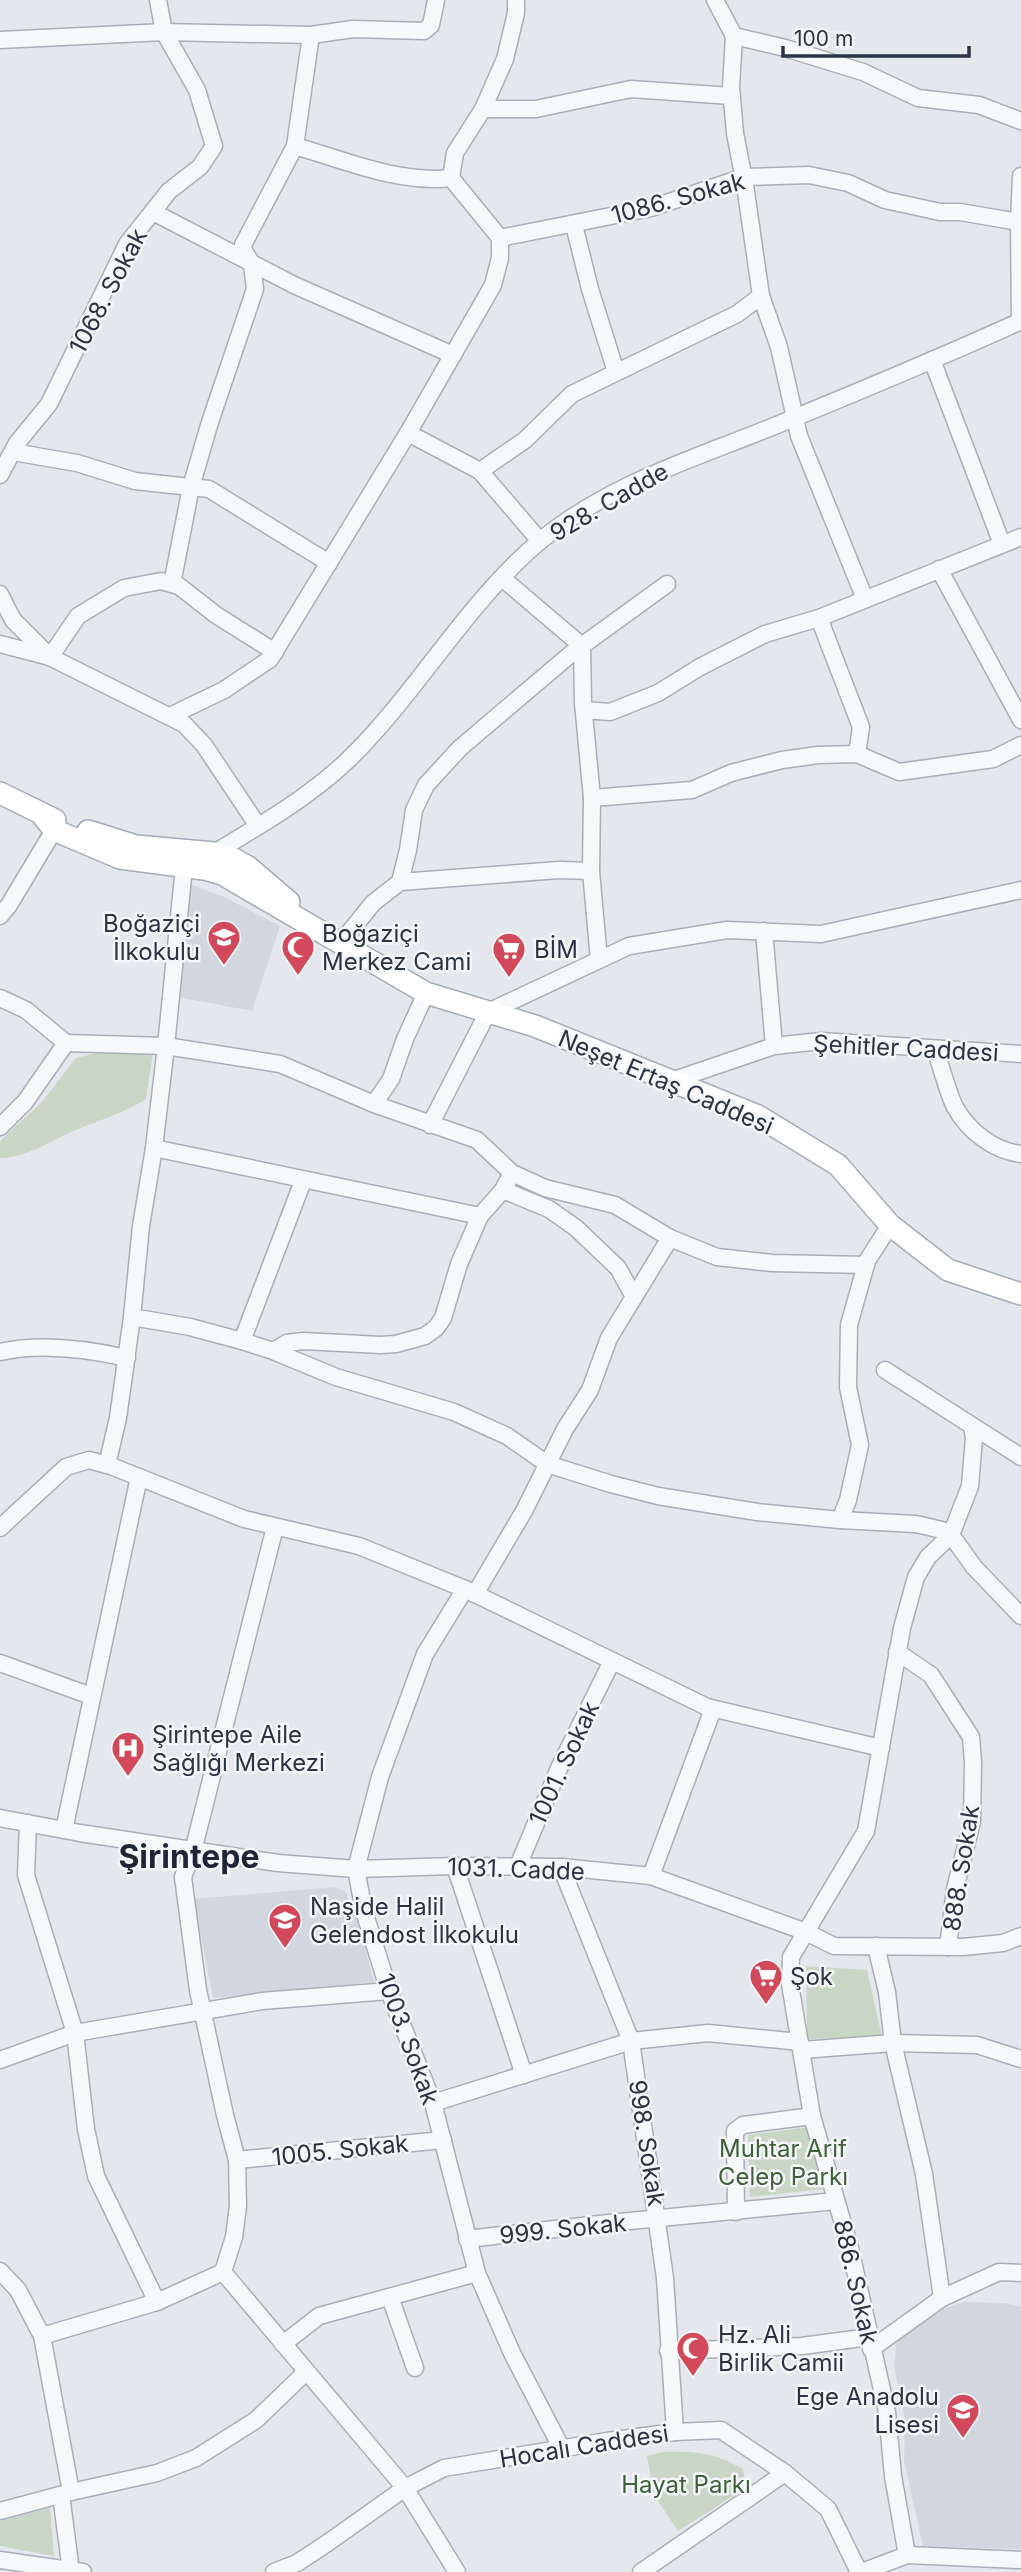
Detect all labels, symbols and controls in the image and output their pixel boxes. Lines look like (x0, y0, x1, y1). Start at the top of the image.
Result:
scale bar (783, 14, 968, 58)
text: 100 m (794, 26, 853, 51)
street label: 1086. Sokak (608, 166, 748, 230)
street label: 1068. Sokak (63, 224, 153, 358)
street label: 928. Cadde (545, 456, 673, 548)
place label: Boğaziçi İlkokulu (103, 909, 200, 966)
school or university icon: Boğaziçi İlkokulu (205, 918, 243, 967)
place label: Boğaziçi Merkez Cami (322, 919, 471, 976)
mosque icon: Boğaziçi Merkez Cami (279, 928, 317, 977)
supermarket icon: BİM (490, 930, 528, 979)
place label: BİM (534, 935, 578, 964)
street label: Neşet Ertaş Caddesi (554, 1024, 778, 1140)
street label: Şehitler Caddesi (813, 1029, 999, 1067)
street label: 1001. Sokak (523, 1697, 605, 1829)
place label: Şirintepe Aile Sağlığı Merkezi (152, 1720, 325, 1777)
hospital icon: Şirintepe Aile Sağlığı Merkezi (109, 1729, 147, 1778)
street label: 888. Sokak (937, 1803, 985, 1933)
district label: Şirintepe (118, 1837, 260, 1876)
street label: 1031. Cadde (447, 1852, 585, 1886)
place label: Naşide Halil Gelendost İlkokulu (310, 1892, 519, 1949)
school or university icon: Naşide Halil Gelendost İlkokulu (266, 1901, 304, 1950)
supermarket icon: Şok (747, 1957, 785, 2006)
place label: Şok (790, 1962, 833, 1991)
street label: 1003. Sokak (371, 1969, 445, 2109)
street label: 998. Sokak (623, 2078, 671, 2208)
street label: 1005. Sokak (270, 2128, 410, 2172)
park label: Muhtar Arif Celep Parkı (718, 2134, 848, 2191)
street label: 999. Sokak (498, 2208, 628, 2250)
street label: 886. Sokak (828, 2217, 884, 2347)
place label: Hz. Ali Birlik Camii (718, 2320, 844, 2377)
mosque icon: Hz. Ali Birlik Camii (674, 2329, 712, 2378)
place label: Ege Anadolu Lisesi (796, 2382, 939, 2439)
school or university icon: Ege Anadolu Lisesi (944, 2391, 982, 2440)
street label: Hocalı Caddesi (497, 2418, 671, 2474)
park label: Hayat Parkı (621, 2470, 751, 2499)

